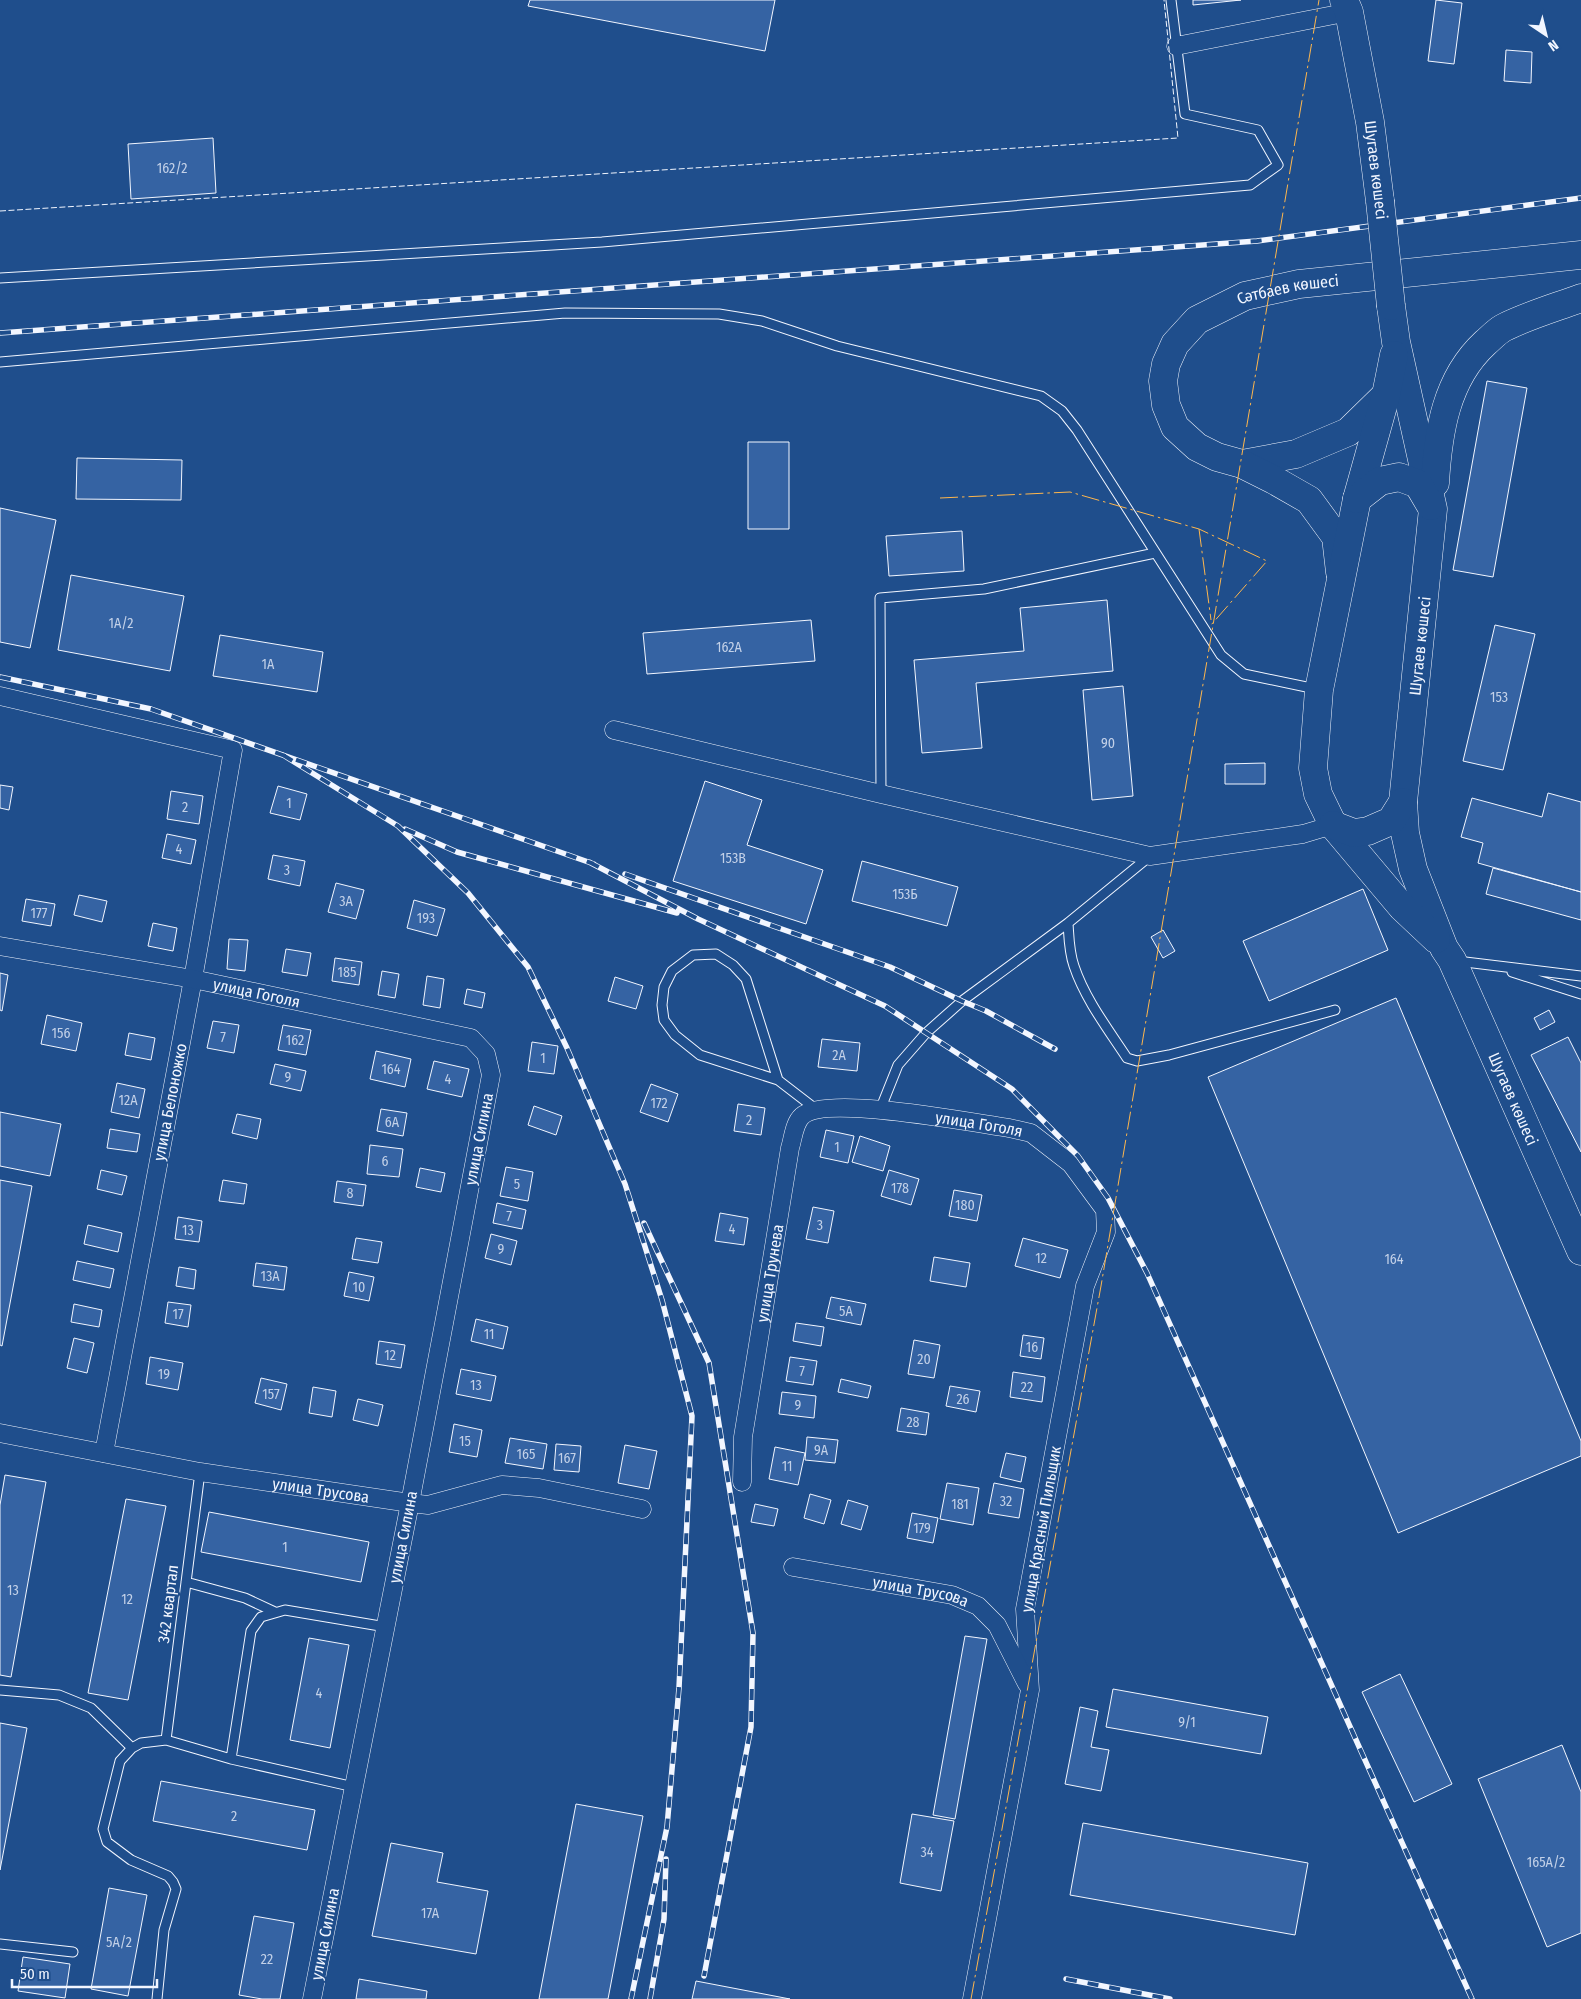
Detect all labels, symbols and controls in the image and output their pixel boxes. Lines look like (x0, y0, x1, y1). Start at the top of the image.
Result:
north arrow (1521, 10, 1571, 60)
text: N (1545, 36, 1561, 55)
street label: Шугаев көшесі (1361, 119, 1391, 221)
house number: 162/2 (157, 160, 187, 177)
street label: Сәтбаев көшесі (1233, 270, 1340, 308)
street label: Шугаев көшесі (1405, 596, 1435, 696)
house number: 1А/2 (109, 615, 134, 632)
house number: 162А (716, 639, 743, 656)
house number: 1А (262, 656, 275, 673)
house number: 153 (1490, 689, 1508, 706)
house number: 90 (1101, 735, 1115, 752)
house number: 1 (286, 795, 292, 812)
house number: 2 (182, 799, 188, 816)
house number: 4 (176, 841, 183, 858)
house number: 153В (720, 850, 746, 867)
house number: 3 (284, 862, 290, 879)
house number: 153Б (892, 886, 918, 903)
house number: 3А (339, 893, 353, 910)
house number: 177 (31, 905, 48, 922)
house number: 193 (417, 910, 435, 927)
house number: 185 (338, 964, 356, 981)
street label: улица Гоголя (212, 974, 302, 1011)
house number: 156 (52, 1025, 70, 1042)
house number: 7 (220, 1029, 226, 1046)
house number: 162 (286, 1032, 304, 1049)
street label: улица Белоножко (149, 1042, 191, 1162)
house number: 2А (832, 1047, 846, 1064)
street label: Шугаев көшесі (1485, 1049, 1542, 1148)
house number: 1 (540, 1050, 546, 1067)
house number: 164 (381, 1061, 401, 1078)
house number: 9 (285, 1069, 292, 1086)
house number: 4 (445, 1071, 452, 1088)
street label: улица Силина (461, 1091, 497, 1187)
house number: 12А (119, 1092, 138, 1109)
house number: 172 (650, 1095, 668, 1112)
street label: улица Гоголя (934, 1107, 1025, 1140)
house number: 2 (746, 1112, 752, 1129)
house number: 6А (385, 1114, 400, 1131)
house number: 1 (834, 1139, 840, 1156)
house number: 6 (382, 1153, 389, 1170)
house number: 5 (514, 1176, 520, 1193)
house number: 178 (891, 1180, 909, 1197)
house number: 8 (347, 1185, 354, 1202)
house number: 180 (955, 1197, 975, 1214)
house number: 7 (506, 1208, 512, 1225)
house number: 3 (817, 1217, 823, 1234)
house number: 4 (729, 1221, 736, 1238)
house number: 13 (182, 1222, 194, 1239)
street label: улица Трунева (752, 1223, 787, 1324)
house number: 9 (498, 1241, 505, 1258)
house number: 12 (1035, 1250, 1047, 1267)
house number: 164 (1384, 1251, 1404, 1268)
house number: 13А (260, 1268, 280, 1285)
house number: 10 (353, 1279, 365, 1296)
house number: 5А (839, 1303, 854, 1320)
house number: 17 (172, 1306, 184, 1323)
house number: 11 (484, 1326, 494, 1343)
house number: 16 (1026, 1339, 1038, 1356)
house number: 12 (384, 1347, 396, 1364)
house number: 20 (917, 1351, 931, 1368)
house number: 7 (799, 1363, 805, 1380)
house number: 19 (158, 1366, 170, 1383)
house number: 13 (470, 1377, 482, 1394)
house number: 22 (1021, 1379, 1033, 1396)
house number: 157 (262, 1386, 280, 1403)
house number: 26 (956, 1391, 970, 1408)
house number: 9 (795, 1397, 802, 1414)
house number: 28 (906, 1414, 920, 1431)
house number: 15 (459, 1433, 471, 1450)
house number: 9А (814, 1442, 829, 1459)
street label: улица Красный Пильщик (1017, 1444, 1065, 1614)
house number: 165 (517, 1446, 535, 1463)
house number: 167 (558, 1450, 576, 1467)
house number: 11 (782, 1458, 792, 1475)
street label: улица Трусова (271, 1473, 371, 1506)
street label: улица Силина (385, 1489, 421, 1585)
house number: 32 (1000, 1493, 1012, 1510)
house number: 181 (951, 1496, 969, 1513)
house number: 179 (913, 1520, 931, 1537)
house number: 1 (282, 1539, 288, 1556)
street label: 342 квартал (154, 1564, 182, 1644)
street label: улица Трусова (871, 1572, 972, 1611)
house number: 13 (7, 1582, 19, 1599)
house number: 12 (121, 1591, 133, 1608)
house number: 4 (316, 1685, 323, 1702)
house number: 9/1 (1178, 1714, 1196, 1731)
house number: 2 (231, 1808, 237, 1825)
house number: 34 (920, 1844, 934, 1861)
house number: 165А/2 (1527, 1854, 1565, 1871)
street label: улица Силина (307, 1886, 343, 1982)
house number: 17А (421, 1905, 440, 1922)
house number: 5A/2 (106, 1934, 132, 1951)
house number: 22 (261, 1951, 273, 1968)
scale bar (12, 1956, 158, 1988)
text: 50 m (20, 1965, 50, 1983)

